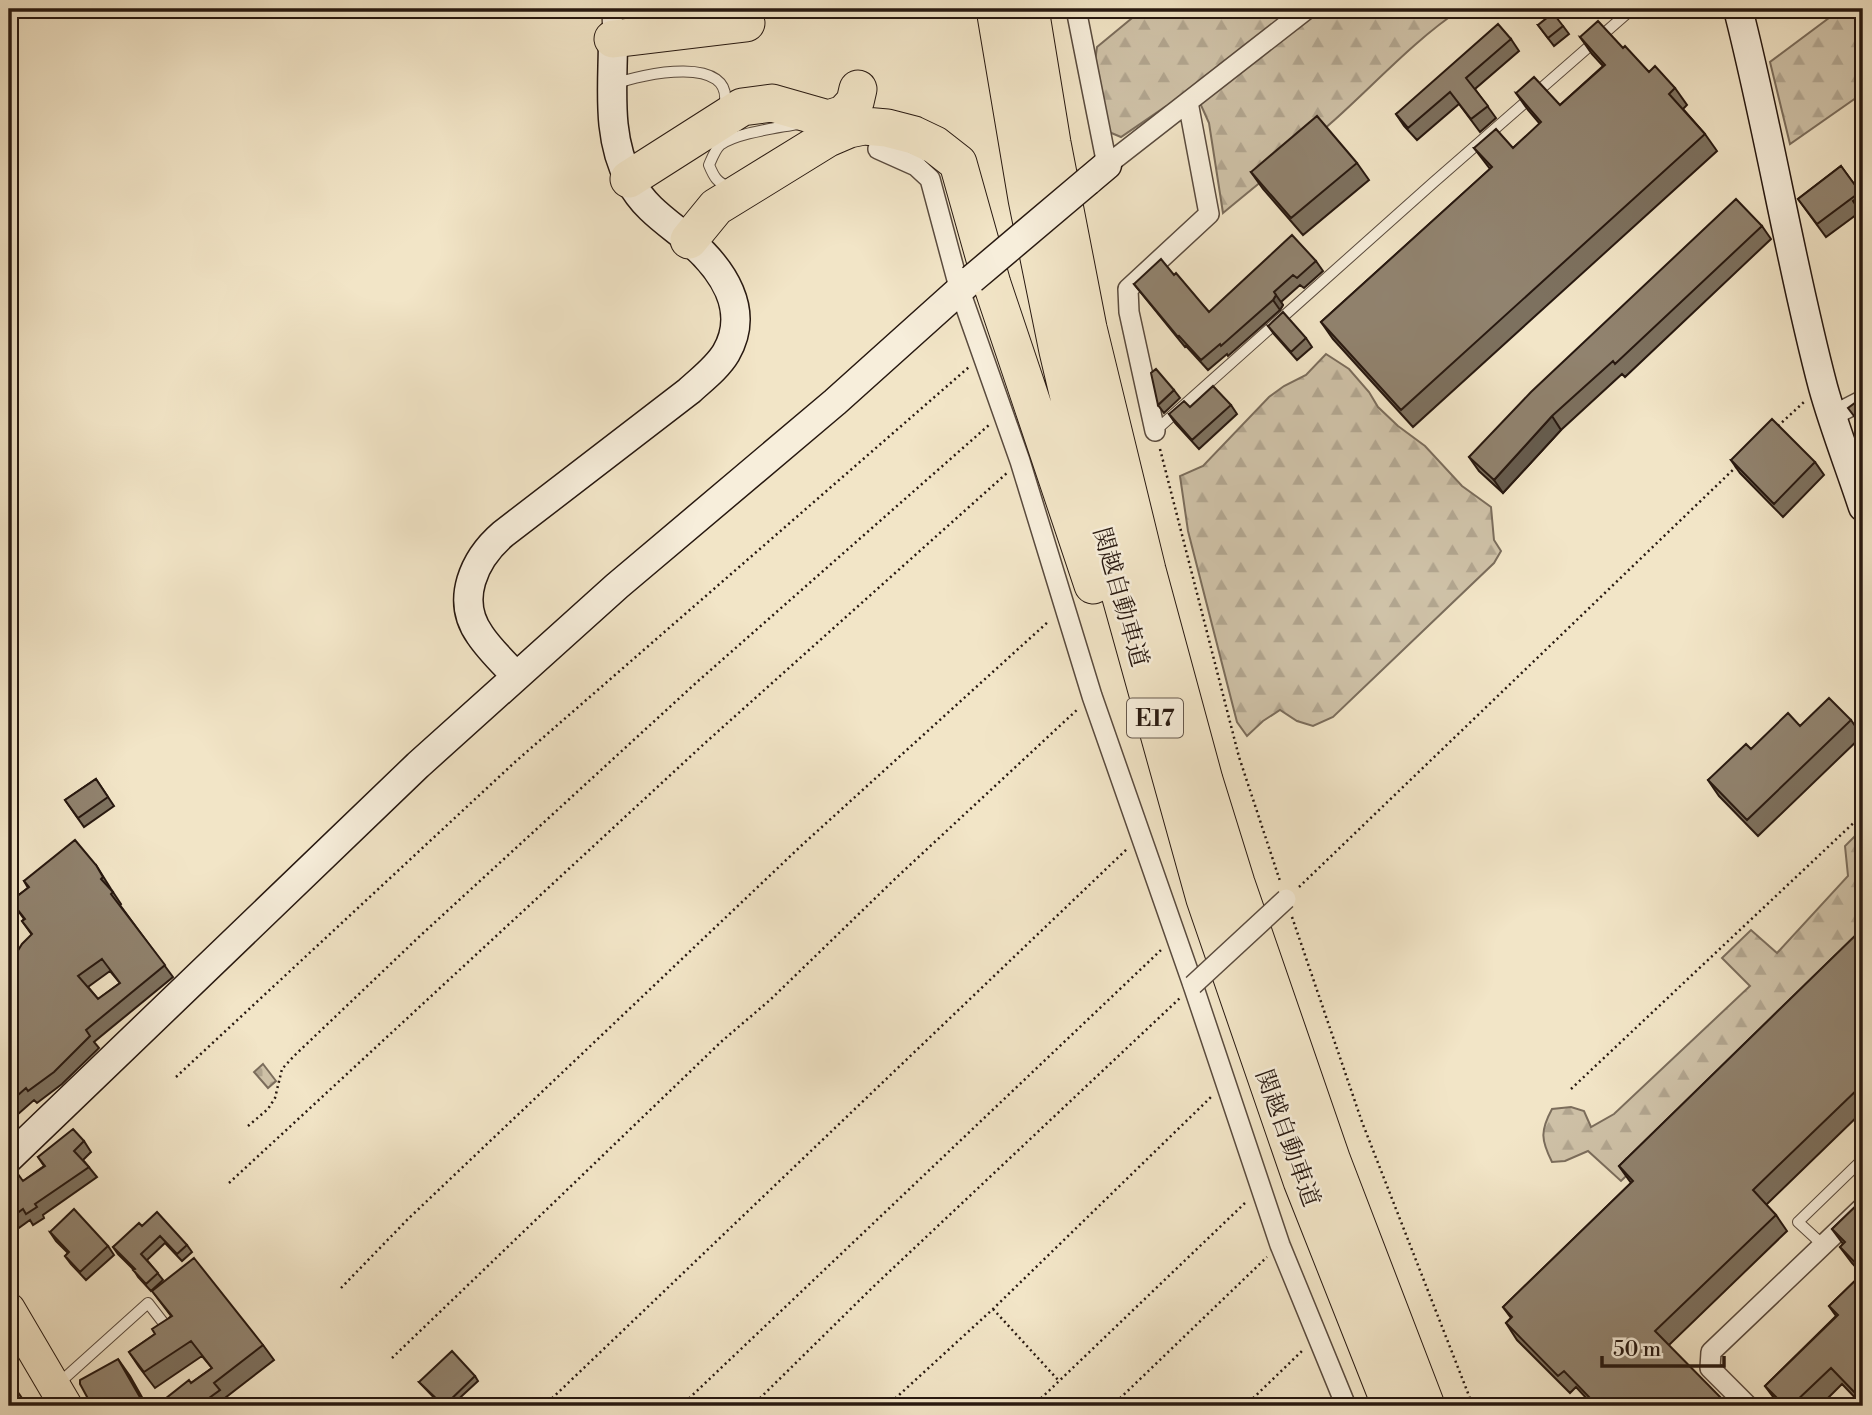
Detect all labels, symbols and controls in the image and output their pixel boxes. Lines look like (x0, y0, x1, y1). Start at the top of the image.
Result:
street label: 関越自動車道 (1086, 524, 1154, 671)
road number: E17 (1127, 698, 1183, 738)
street label: 関越自動車道 (1248, 1066, 1326, 1211)
scale bar (1602, 1324, 1725, 1368)
text: 50 m (1613, 1337, 1661, 1363)

